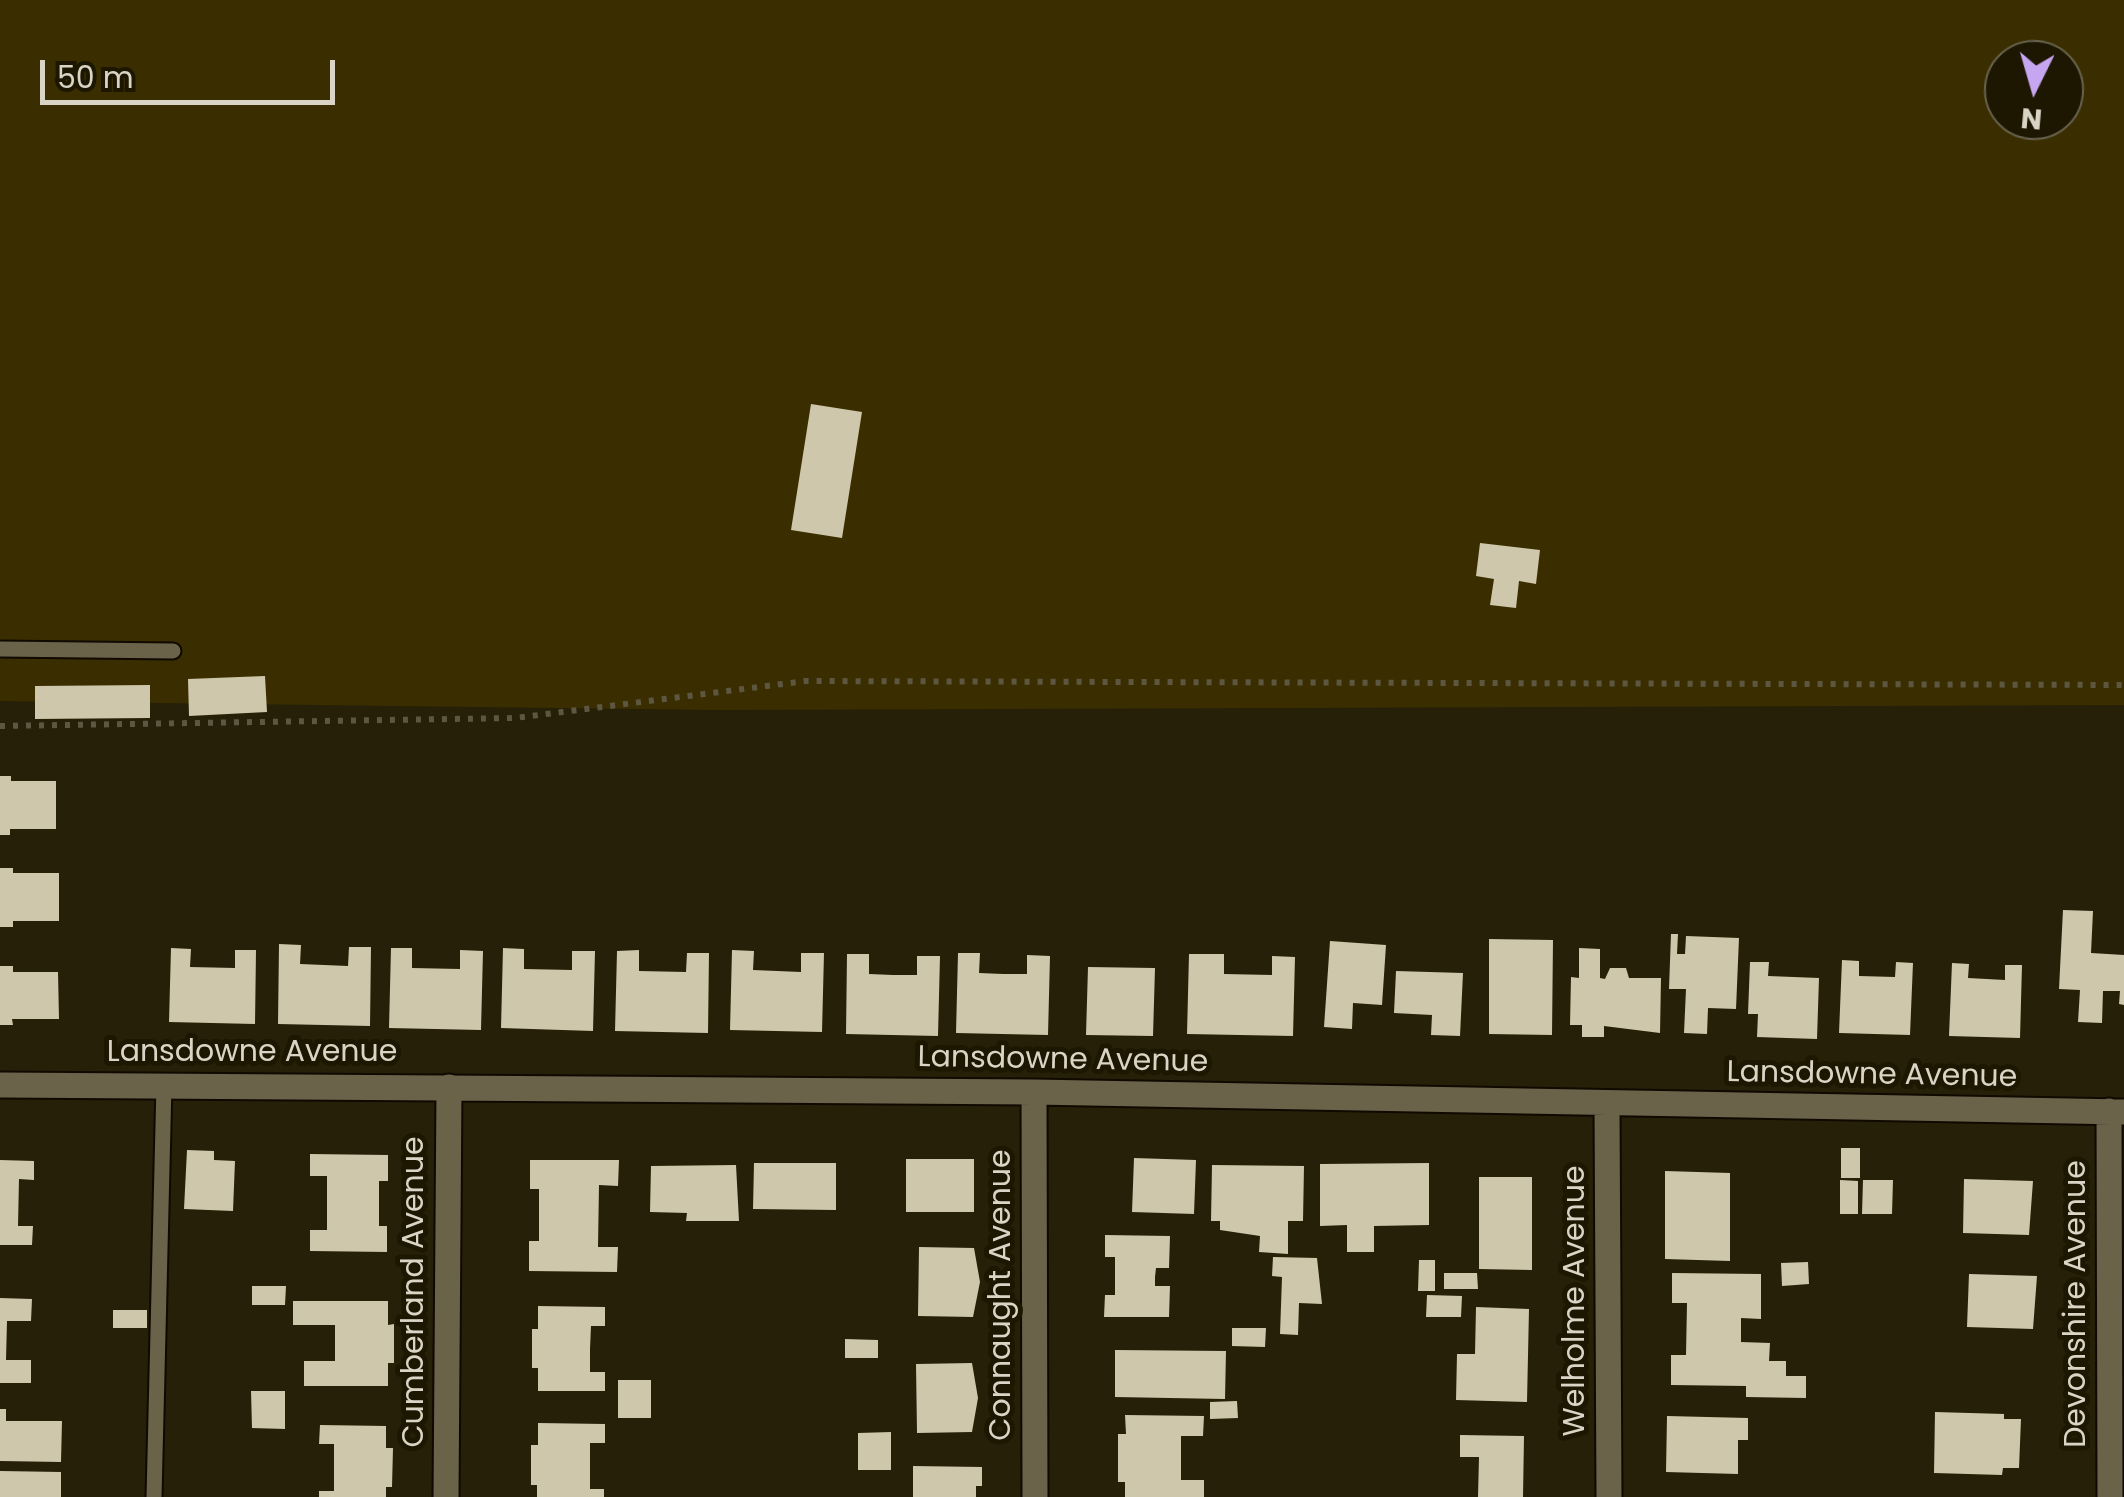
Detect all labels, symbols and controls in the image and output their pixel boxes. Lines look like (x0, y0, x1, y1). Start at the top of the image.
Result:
scale bar (45, 40, 340, 102)
north arrow (1984, 40, 2084, 140)
text: 50 m (57, 56, 134, 99)
text: N (2019, 98, 2044, 139)
street label: Lansdowne Avenue (107, 1035, 397, 1071)
street label: Lansdowne Avenue (917, 1040, 1209, 1082)
street label: Lansdowne Avenue (1726, 1055, 2018, 1097)
street label: Cumberland Avenue (397, 1136, 433, 1448)
street label: Connaught Avenue (984, 1149, 1020, 1441)
street label: Devonshire Avenue (2059, 1160, 2095, 1448)
street label: Welholme Avenue (1558, 1165, 1594, 1437)

